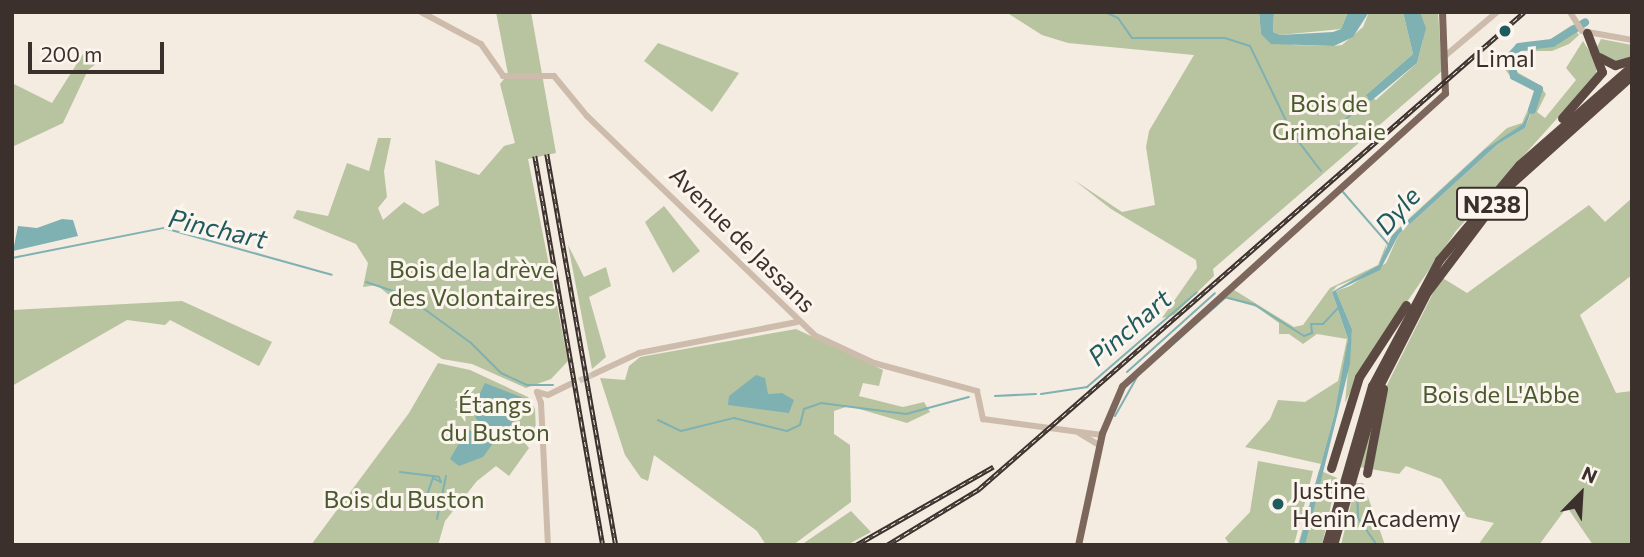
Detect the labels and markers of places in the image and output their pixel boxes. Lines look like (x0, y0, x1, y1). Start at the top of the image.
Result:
marker: Limal (1495, 21, 1515, 41)
place label: Limal (1475, 44, 1535, 72)
place label: Justine Henin Academy (1292, 476, 1461, 532)
marker: Justine Henin Academy (1270, 496, 1286, 512)

